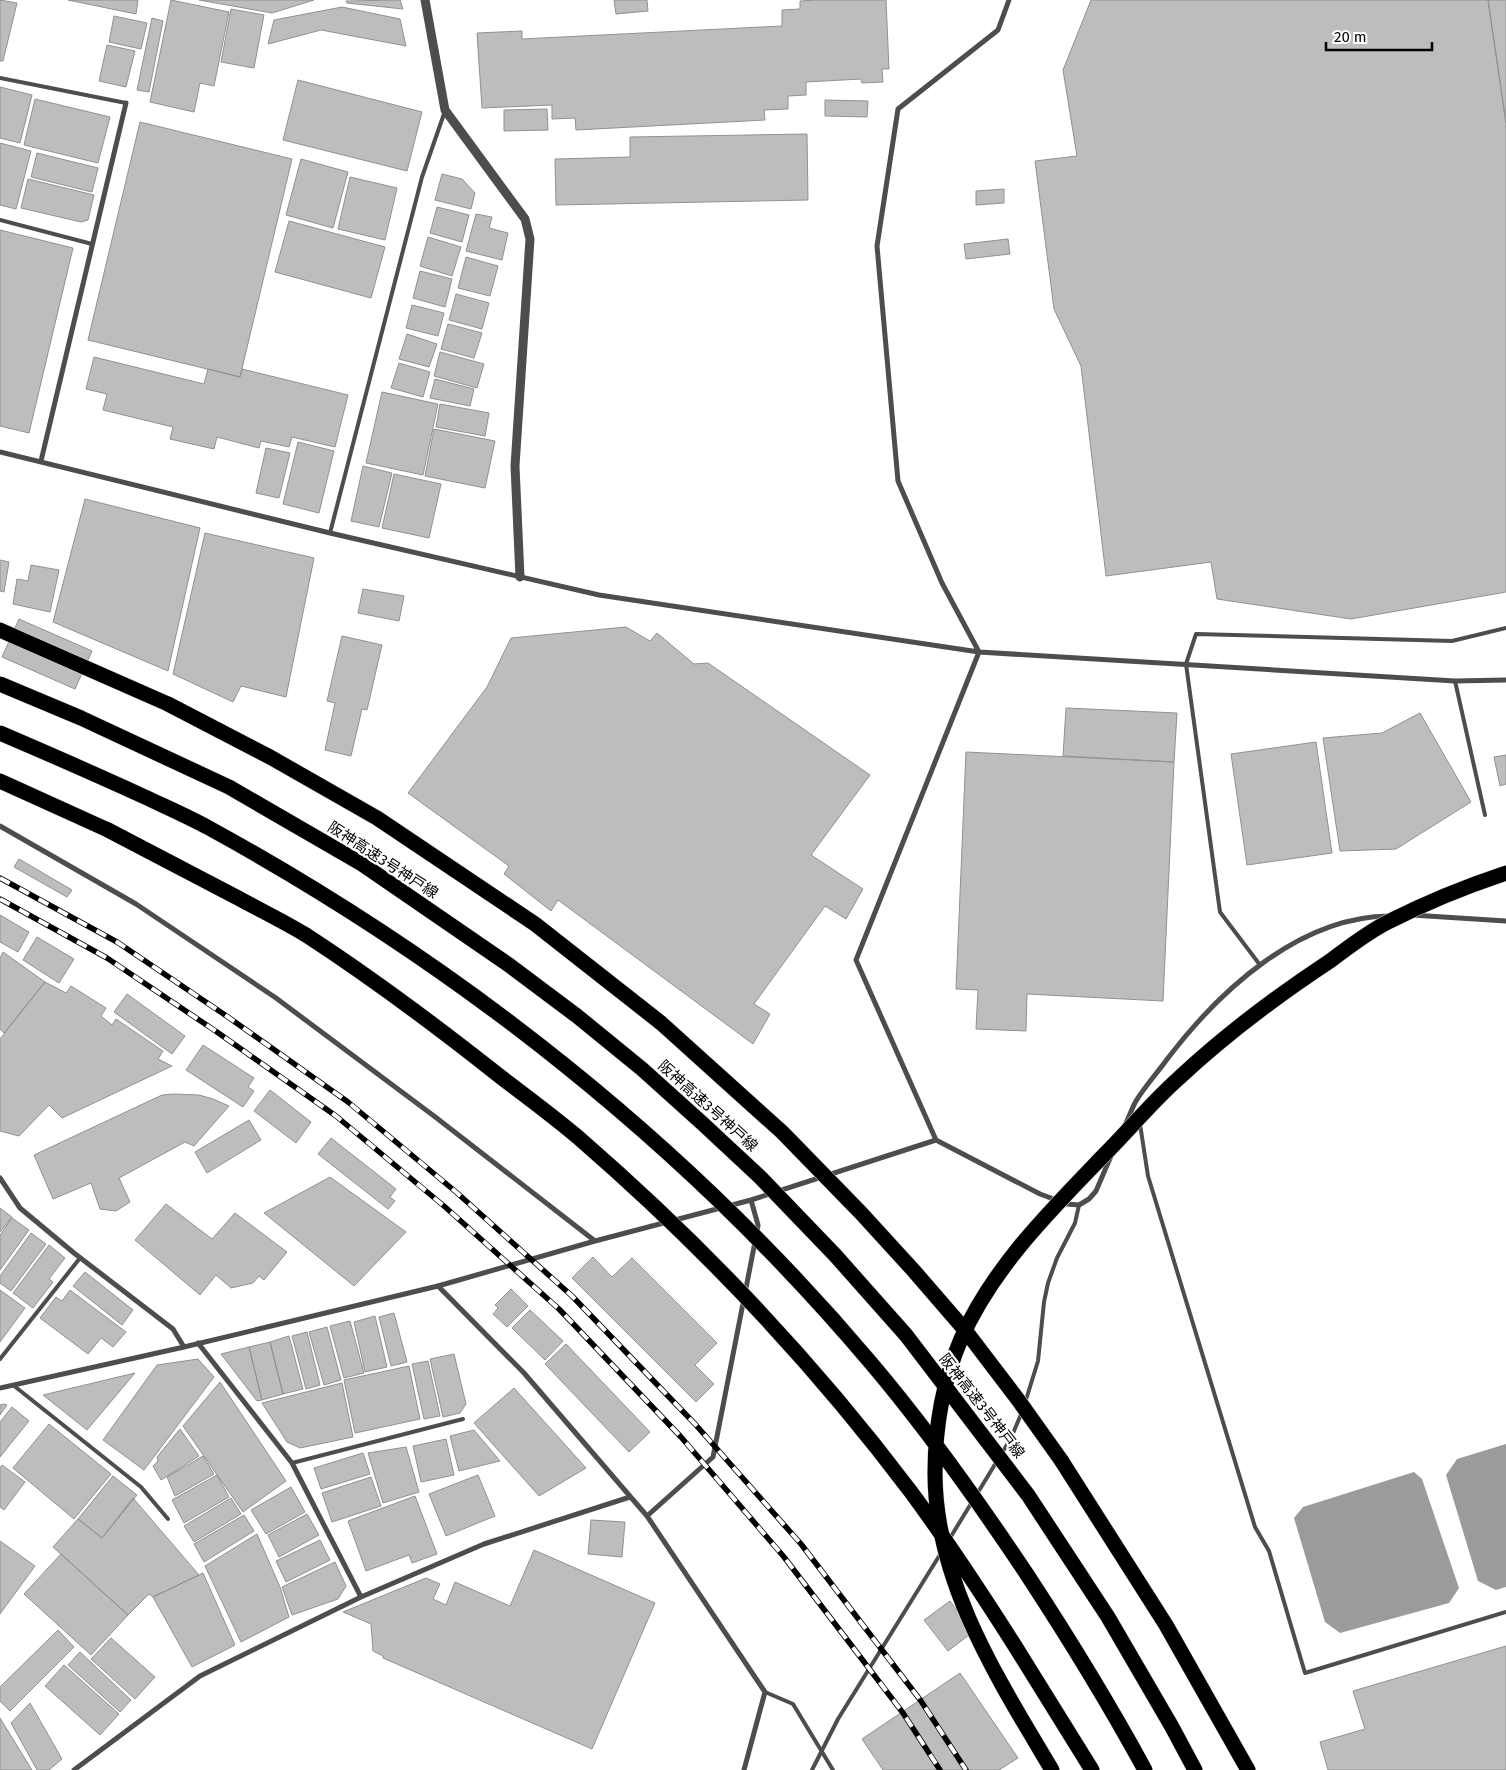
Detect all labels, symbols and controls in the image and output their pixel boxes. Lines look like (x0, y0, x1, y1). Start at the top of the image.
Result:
scale bar (1326, 20, 1432, 52)
text: 20 m (1334, 28, 1367, 46)
street label: 阪神高速3号神戸線 (325, 818, 441, 902)
street label: 阪神高速3号神戸線 (655, 1057, 761, 1155)
street label: 阪神高速3号神戸線 (936, 1350, 1028, 1462)

